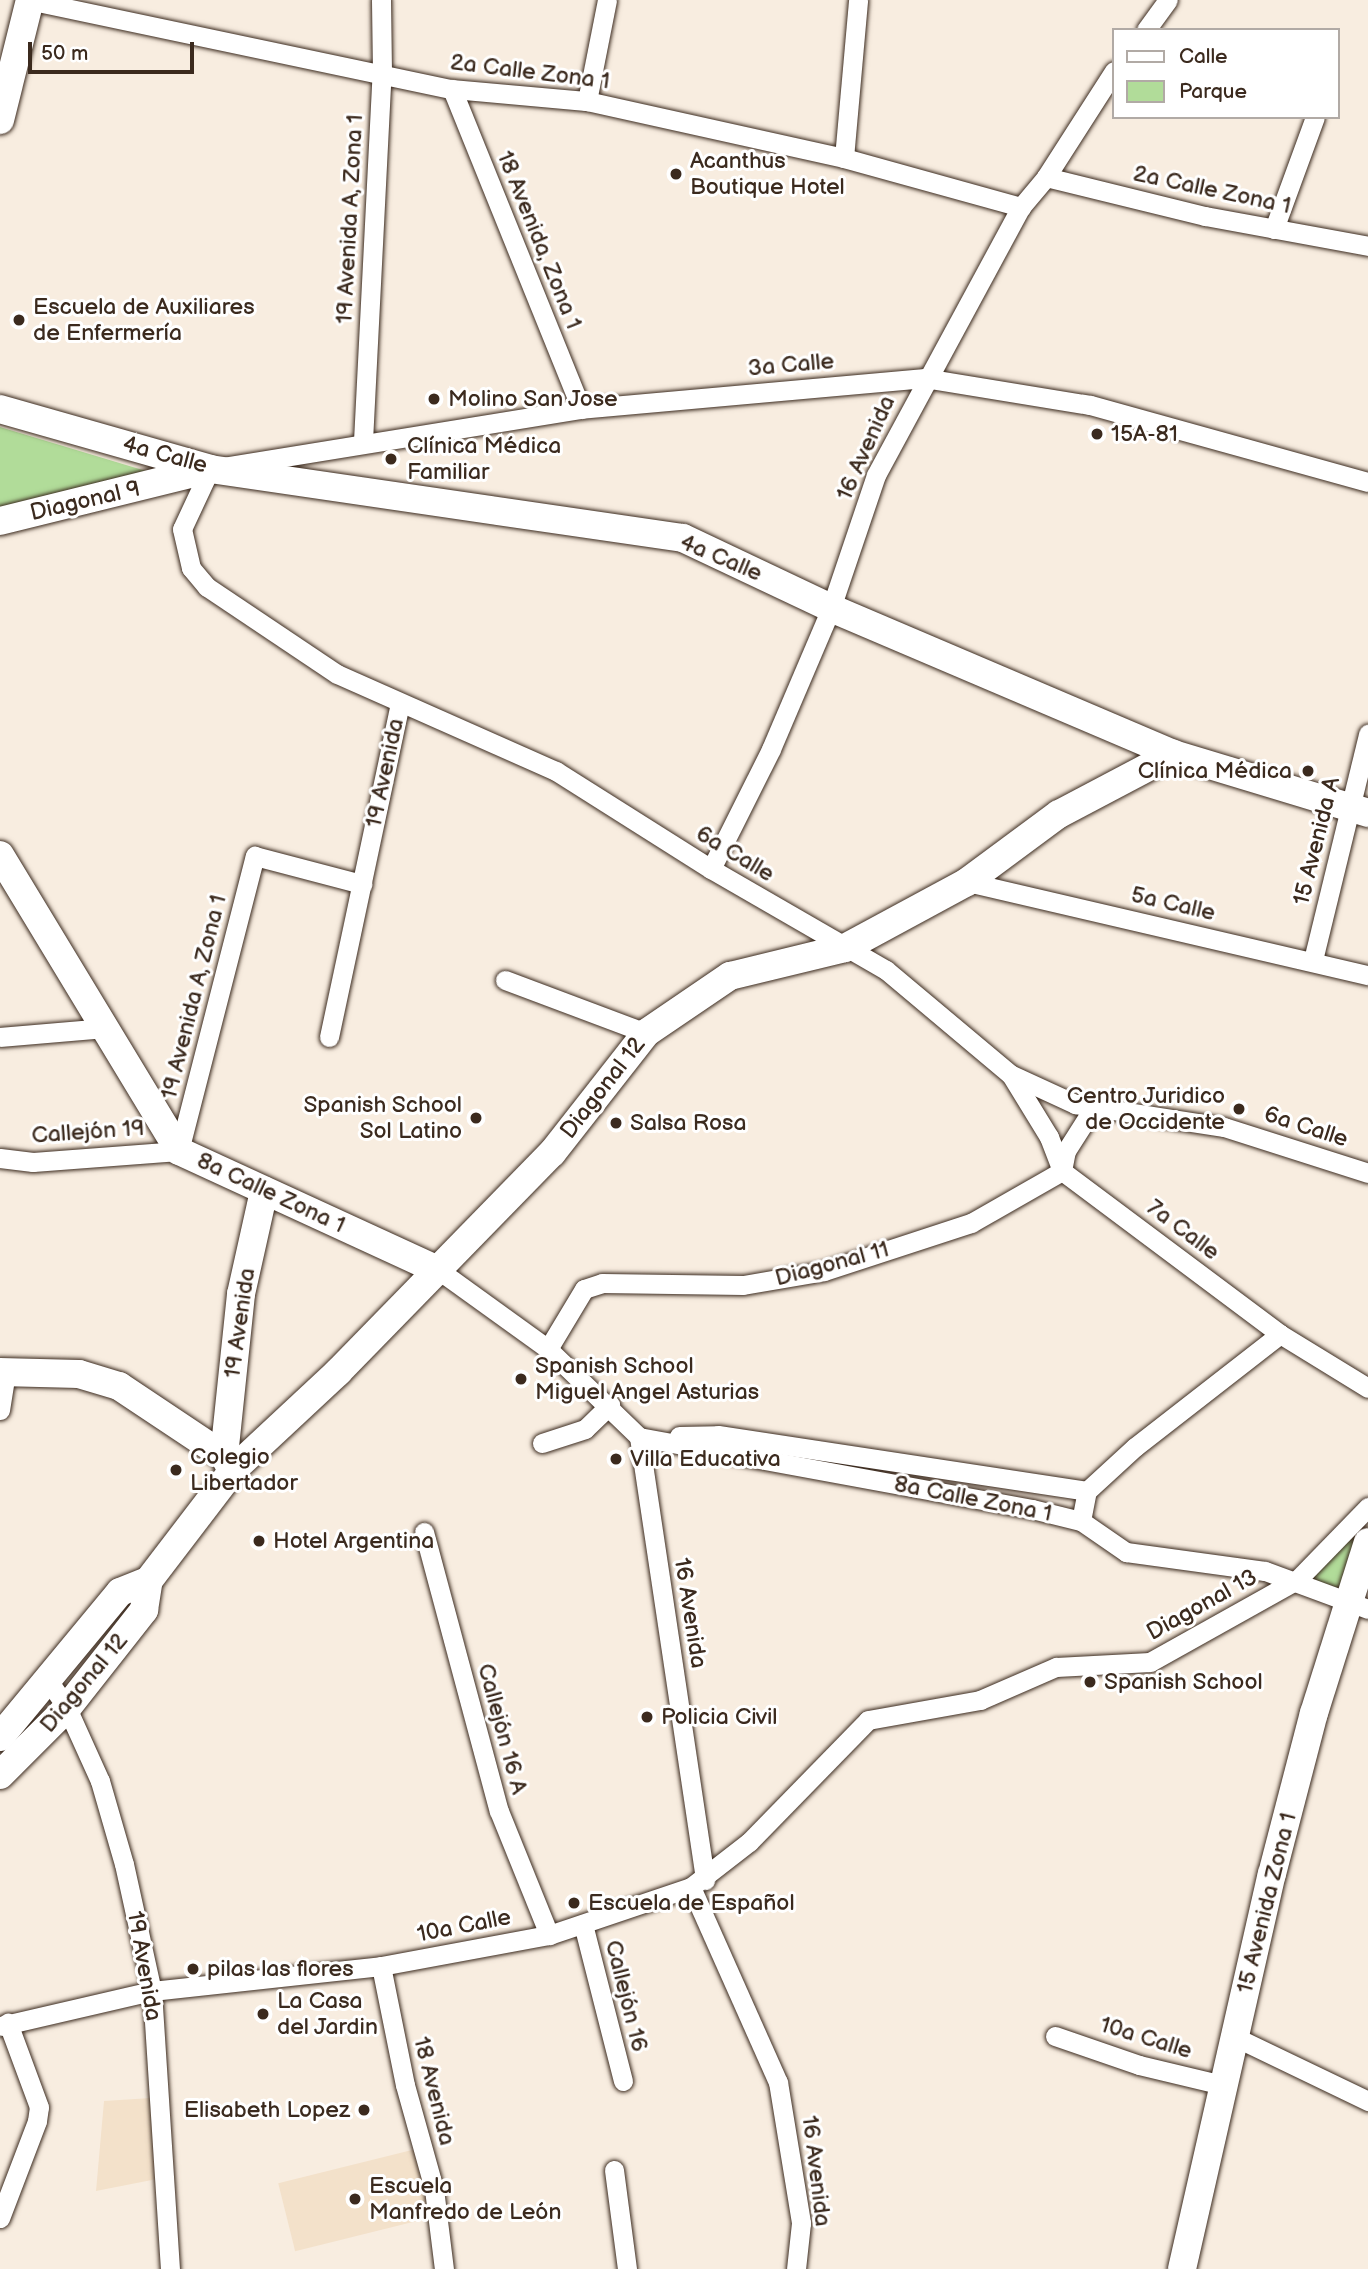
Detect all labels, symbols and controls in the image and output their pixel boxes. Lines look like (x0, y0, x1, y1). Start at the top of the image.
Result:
scale bar (32, 28, 198, 72)
legend (1112, 28, 1340, 119)
text: 50 m (41, 41, 88, 66)
text: Calle (1179, 44, 1228, 69)
street label: 2a Calle Zona 1 (449, 49, 611, 95)
text: Parque (1179, 79, 1247, 104)
street label: 19 Avenida A, Zona 1 (331, 114, 369, 324)
street label: 18 Avenida, Zona 1 (491, 147, 587, 333)
place label: Acanthus Boutique Hotel (690, 147, 845, 201)
street label: 2a Calle Zona 1 (1131, 160, 1293, 220)
marker: Acanthus Boutique Hotel (668, 166, 684, 182)
place label: Escuela de Auxiliares de Enfermería (33, 293, 255, 347)
marker: Escuela de Auxiliares de Enfermería (11, 312, 27, 328)
street label: 3a Calle (747, 347, 835, 383)
place label: Molino San Jose (448, 385, 619, 413)
marker: Molino San Jose (426, 391, 442, 407)
street label: 16 Avenida (831, 391, 901, 505)
place label: 15A-81 (1111, 420, 1178, 448)
marker: 15A-81 (1089, 426, 1105, 442)
street label: 4a Calle (120, 430, 210, 480)
place label: Clínica Médica Familiar (407, 432, 561, 486)
marker: Clínica Médica Familiar (381, 449, 401, 469)
street label: Diagonal 9 (27, 475, 143, 527)
street label: 4a Calle (676, 528, 766, 588)
street label: 19 Avenida (360, 716, 410, 830)
place label: Clínica Médica (1138, 757, 1292, 785)
marker: Clínica Médica (1298, 761, 1318, 781)
street label: 15 Avenida A (1288, 774, 1346, 908)
street label: 6a Calle (691, 820, 779, 888)
street label: 5a Calle (1128, 881, 1218, 927)
street label: 19 Avenida A, Zona 1 (155, 892, 233, 1102)
street label: Diagonal 12 (555, 1032, 651, 1144)
place label: Centro Juridico de Occidente (1066, 1082, 1225, 1136)
place label: Spanish School Sol Latino (303, 1091, 462, 1145)
marker: Centro Juridico de Occidente (1231, 1101, 1247, 1117)
street label: 6a Calle (1261, 1101, 1351, 1153)
place label: Salsa Rosa (630, 1109, 746, 1137)
marker: Spanish School Sol Latino (468, 1110, 484, 1126)
street label: Callejón 19 (31, 1114, 145, 1150)
marker: Salsa Rosa (608, 1115, 624, 1131)
street label: 8a Calle Zona 1 (193, 1147, 349, 1239)
street label: 7a Calle (1141, 1194, 1225, 1266)
street label: Diagonal 11 (772, 1236, 892, 1292)
street label: 19 Avenida (219, 1266, 261, 1380)
place label: Spanish School Miguel Angel Asturias (535, 1352, 759, 1406)
marker: Spanish School Miguel Angel Asturias (513, 1371, 529, 1387)
place label: Colegio Libertador (190, 1443, 298, 1497)
place label: Villa Educativa (630, 1445, 781, 1473)
marker: Villa Educativa (608, 1451, 624, 1467)
marker: Colegio Libertador (168, 1462, 184, 1478)
street label: 8a Calle Zona 1 (892, 1470, 1054, 1528)
place label: Hotel Argentina (273, 1527, 434, 1555)
marker: Hotel Argentina (251, 1533, 267, 1549)
street label: 16 Avenida (668, 1556, 712, 1670)
street label: Diagonal 13 (1142, 1563, 1262, 1647)
street label: Diagonal 12 (34, 1628, 134, 1738)
street label: Callejón 16 A (471, 1661, 533, 1797)
place label: Spanish School (1104, 1668, 1263, 1696)
marker: Spanish School (1082, 1674, 1098, 1690)
place label: Policia Civil (661, 1703, 777, 1731)
marker: Policia Civil (639, 1709, 655, 1725)
street label: 15 Avenida Zona 1 (1231, 1810, 1303, 1996)
place label: Escuela de Español (588, 1889, 795, 1917)
marker: Escuela de Español (566, 1895, 582, 1911)
street label: 10a Calle (415, 1903, 513, 1949)
street label: 19 Avenida (121, 1909, 167, 2023)
street label: Callejón 16 (599, 1937, 653, 2055)
place label: pilas las flores (207, 1955, 354, 1983)
marker: pilas las flores (185, 1961, 201, 1977)
place label: La Casa del Jardin (277, 1987, 379, 2041)
marker: La Casa del Jardin (255, 2006, 271, 2022)
street label: 10a Calle (1097, 2011, 1195, 2065)
street label: 18 Avenida (407, 2034, 461, 2148)
place label: Elisabeth Lopez (184, 2096, 350, 2124)
marker: Elisabeth Lopez (356, 2102, 372, 2118)
street label: 16 Avenida (796, 2114, 836, 2228)
place label: Escuela Manfredo de León (369, 2172, 561, 2226)
marker: Escuela Manfredo de León (347, 2191, 363, 2207)

